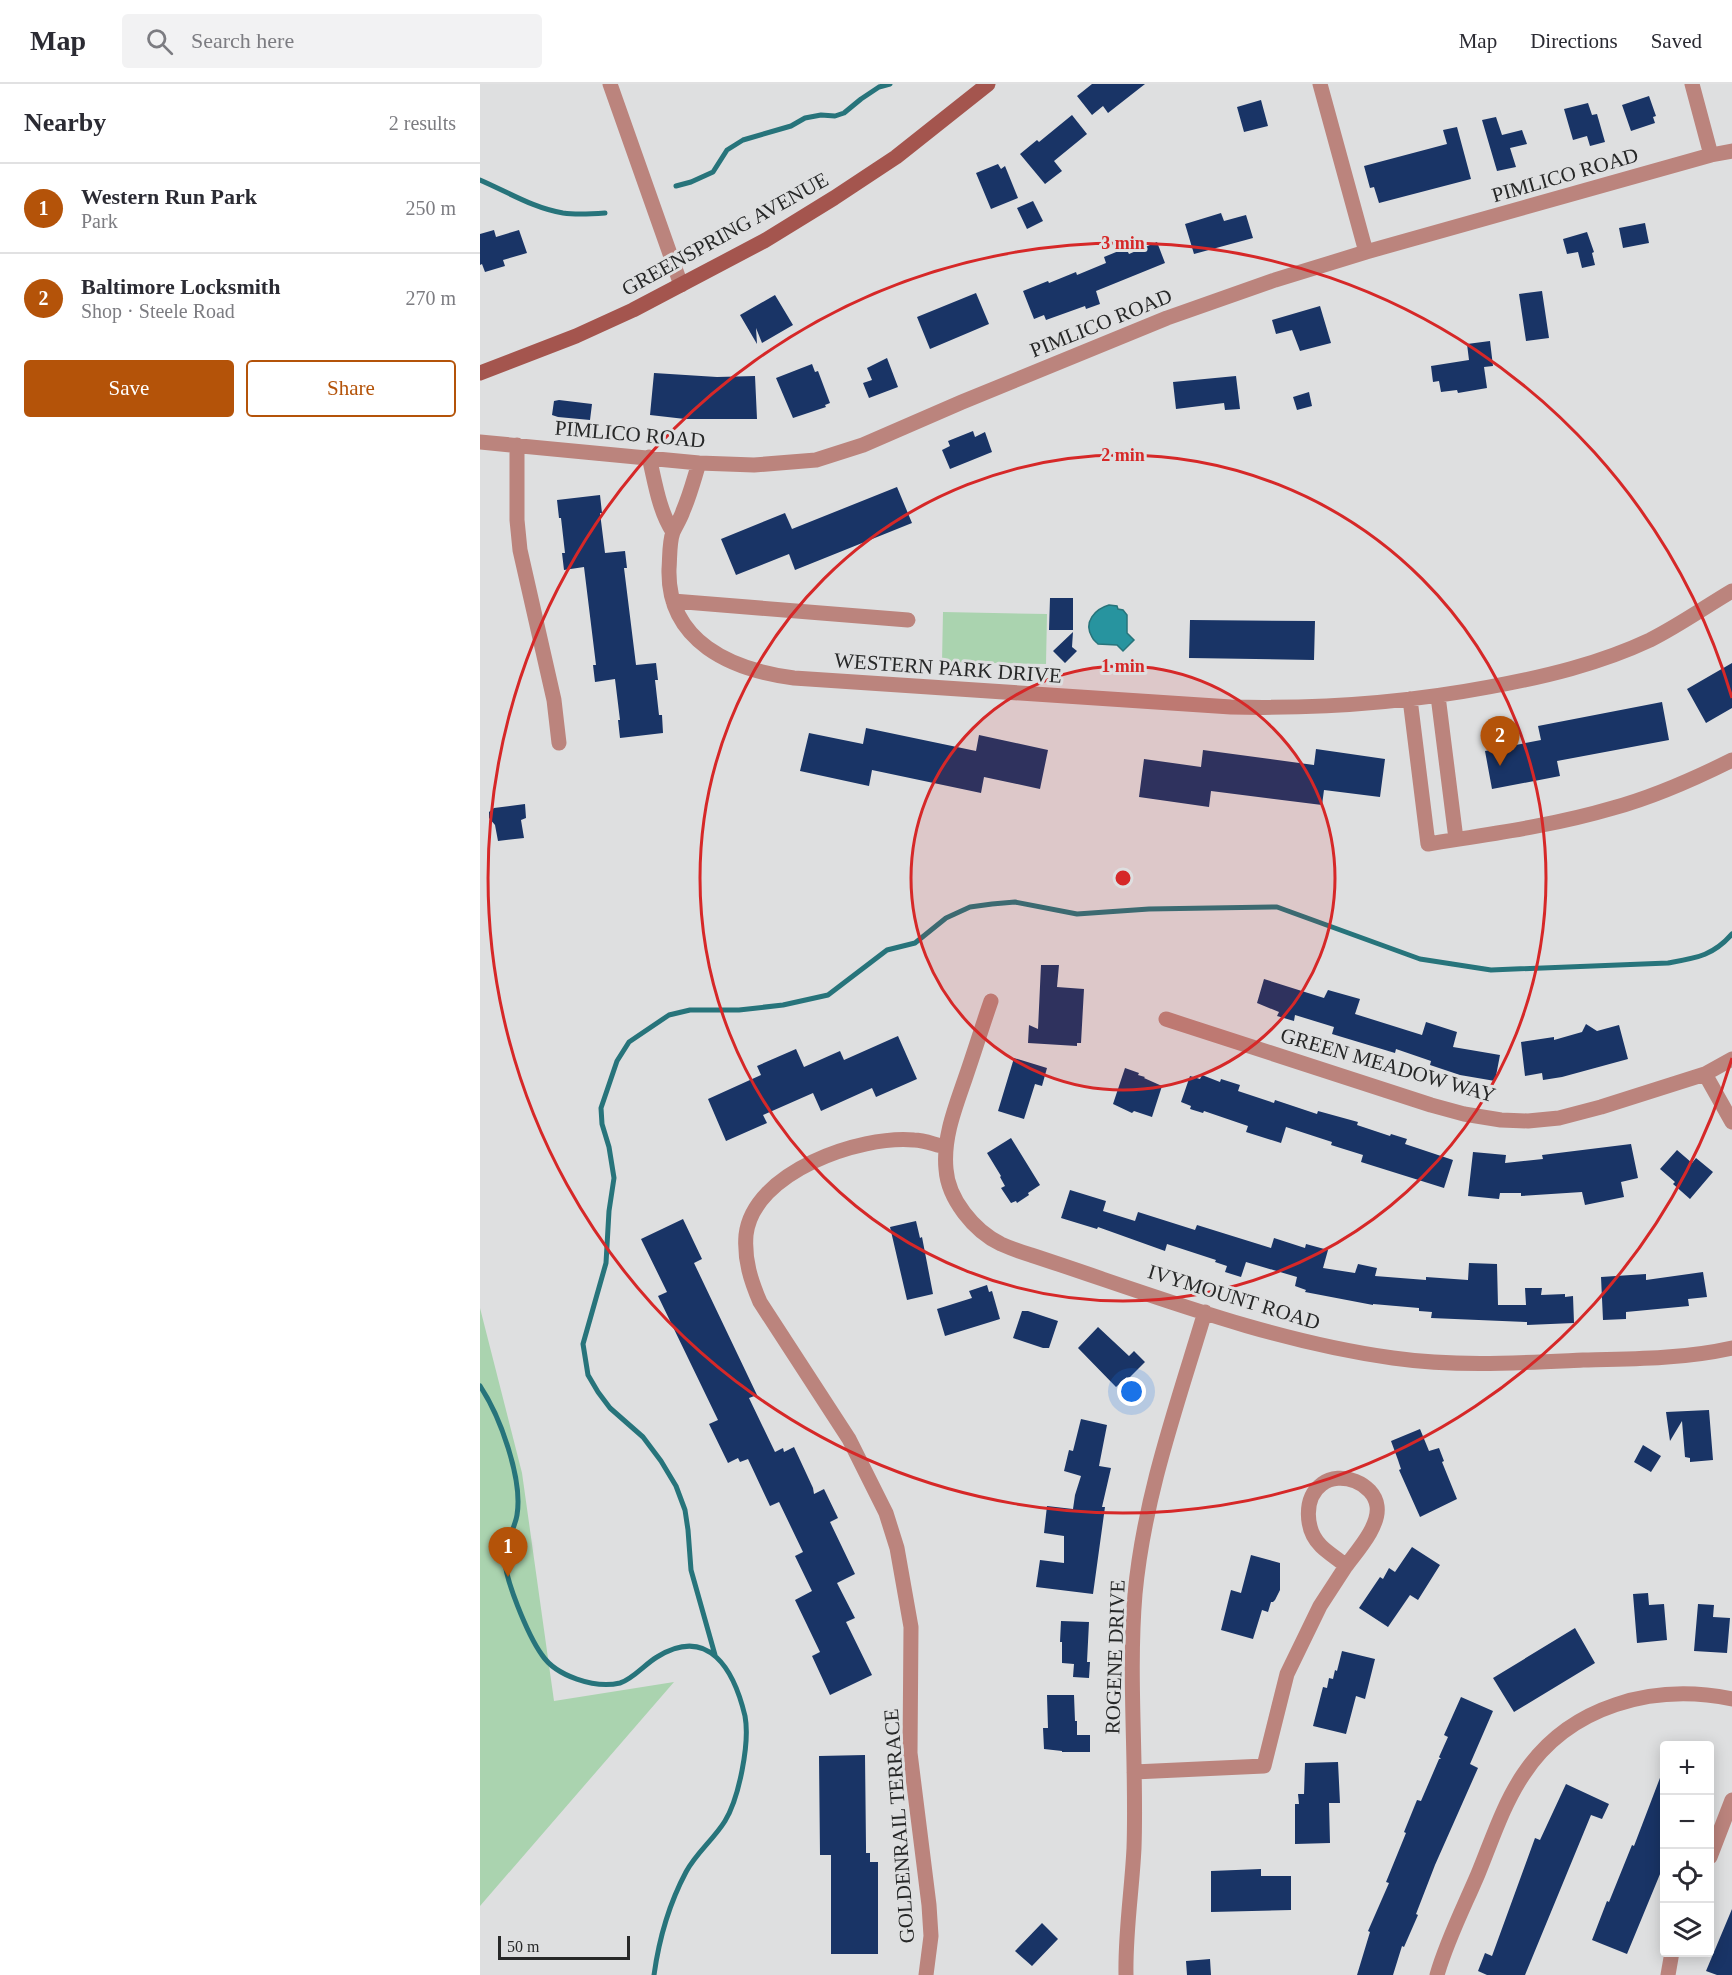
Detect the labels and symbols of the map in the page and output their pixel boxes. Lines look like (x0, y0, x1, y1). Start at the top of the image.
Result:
street label: PIMLICO ROAD (1489, 143, 1641, 207)
street label: GREENSPRING AVENUE (618, 167, 832, 301)
text: 3 min (1101, 233, 1145, 253)
street label: PIMLICO ROAD (1026, 284, 1176, 362)
street label: PIMLICO ROAD (554, 415, 706, 453)
text: 2 min (1101, 445, 1145, 465)
street label: WESTERN PARK DRIVE (833, 648, 1063, 688)
text: 1 min (1101, 656, 1145, 676)
pin: 2 (1480, 716, 1520, 766)
centre of rings (1113, 868, 1133, 888)
street label: GREEN MEADOW WAY (1278, 1023, 1498, 1107)
street label: IVYMOUNT ROAD (1145, 1259, 1323, 1335)
your location (1117, 1377, 1146, 1406)
pin: 1 (489, 1528, 528, 1577)
street label: ROGENE DRIVE (1100, 1579, 1130, 1735)
street label: GOLDENRAIL TERRACE (879, 1708, 919, 1944)
scale bar (498, 1933, 630, 1960)

